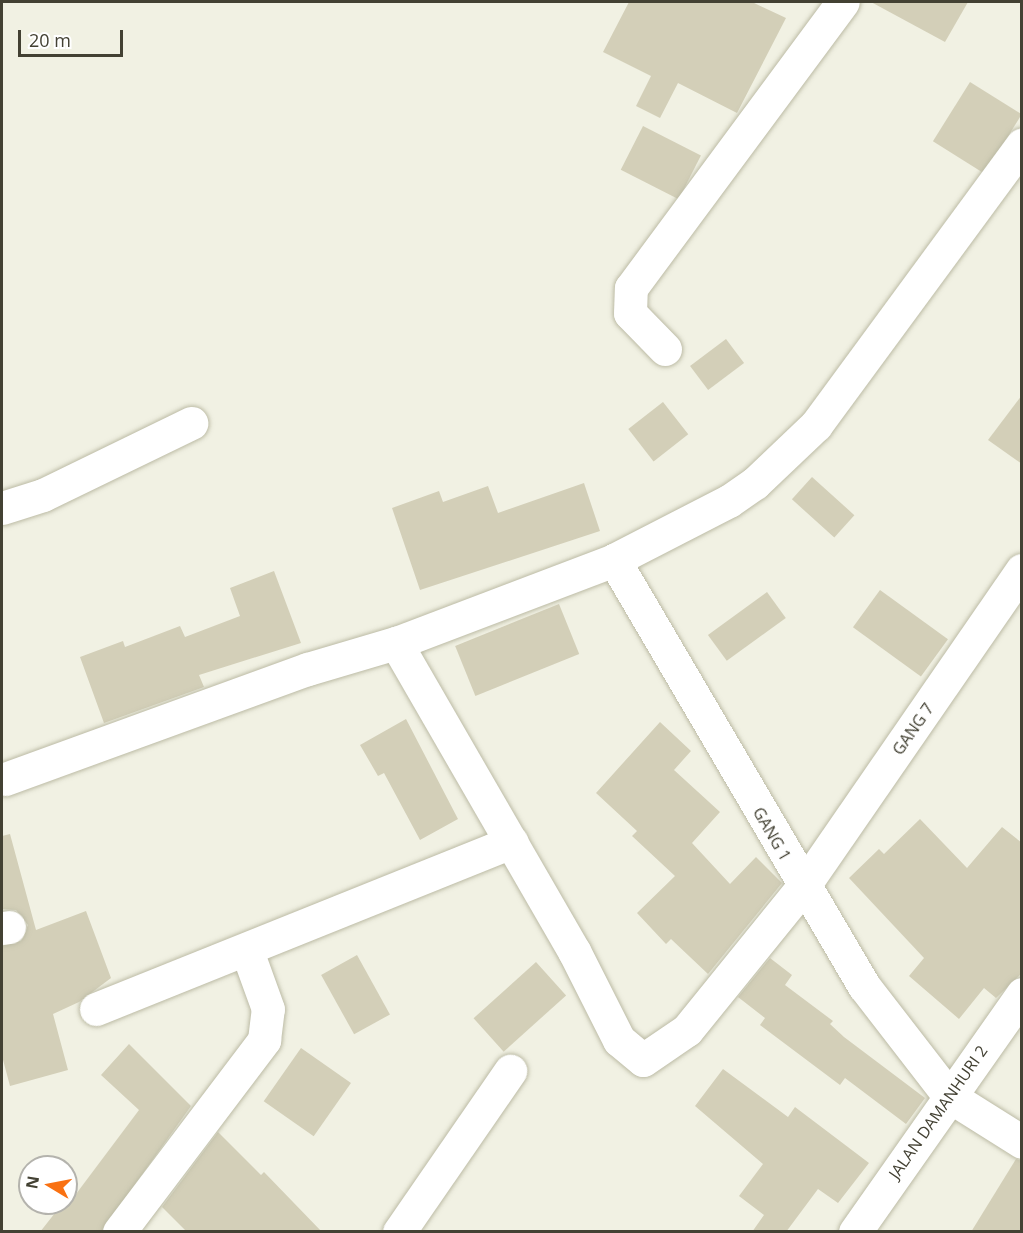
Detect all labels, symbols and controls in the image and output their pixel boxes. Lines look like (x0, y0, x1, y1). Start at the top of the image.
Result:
scale bar (21, 18, 126, 56)
text: 20 m (29, 28, 71, 52)
street label: GANG 7 (888, 699, 938, 759)
street label: GANG 1 (749, 804, 795, 864)
street label: JALAN DAMANHURI 2 (885, 1042, 991, 1182)
north arrow (18, 1155, 78, 1215)
text: N (20, 1174, 44, 1191)

